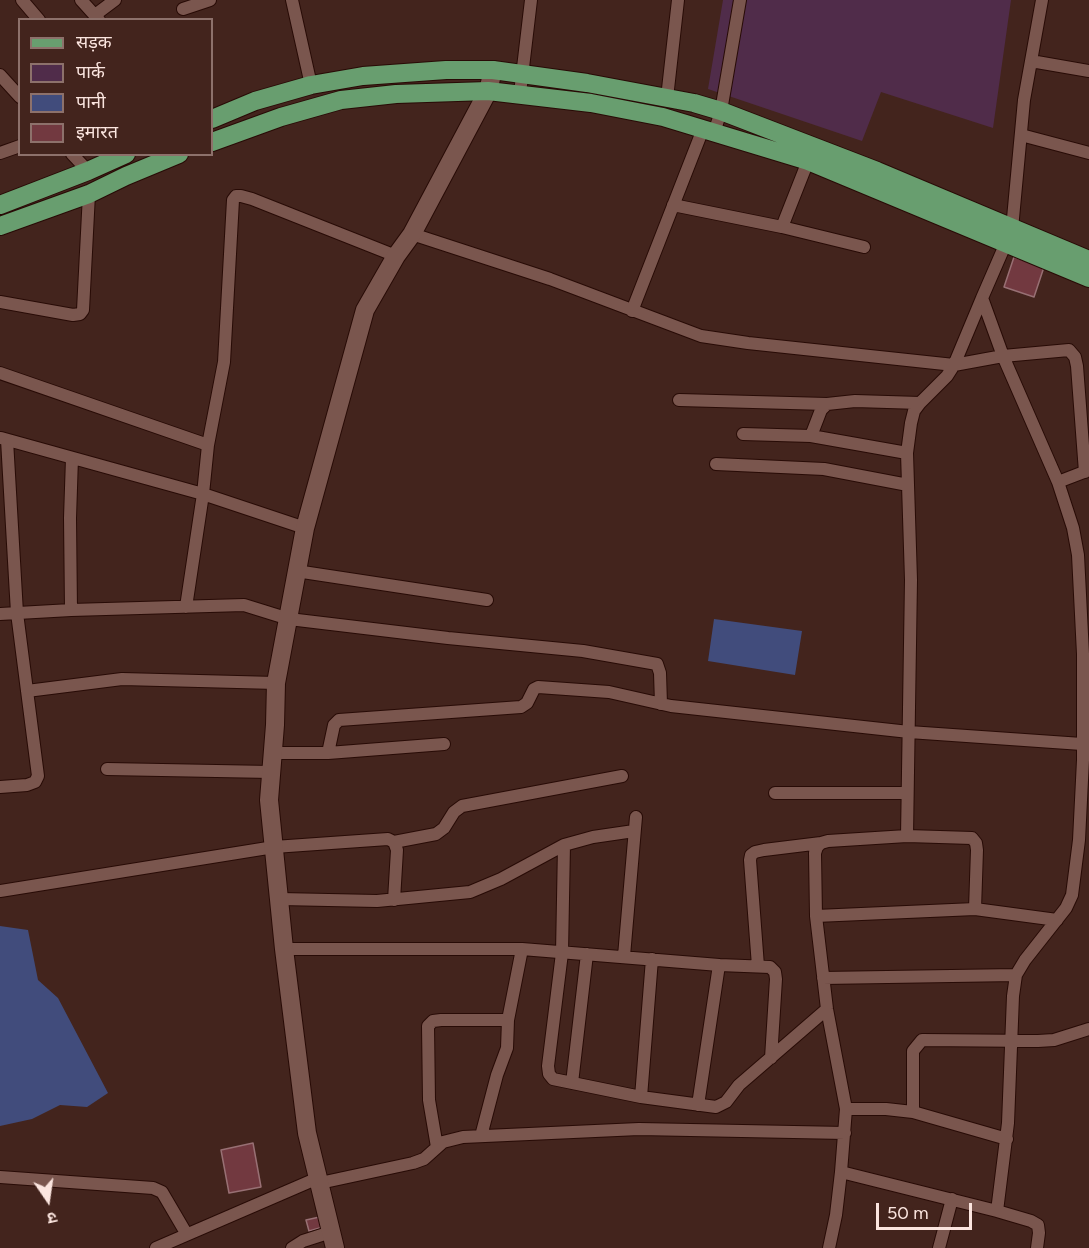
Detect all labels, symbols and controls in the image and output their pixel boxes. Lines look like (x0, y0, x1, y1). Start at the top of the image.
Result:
legend (18, 18, 213, 156)
text: सड़क (76, 31, 112, 53)
text: पार्क (76, 61, 105, 83)
text: पानी (76, 91, 106, 113)
text: इमारत (76, 121, 118, 143)
north arrow (18, 1170, 78, 1230)
scale bar (879, 1191, 975, 1229)
text: 50 m (887, 1202, 929, 1224)
text: उ (45, 1208, 59, 1228)

